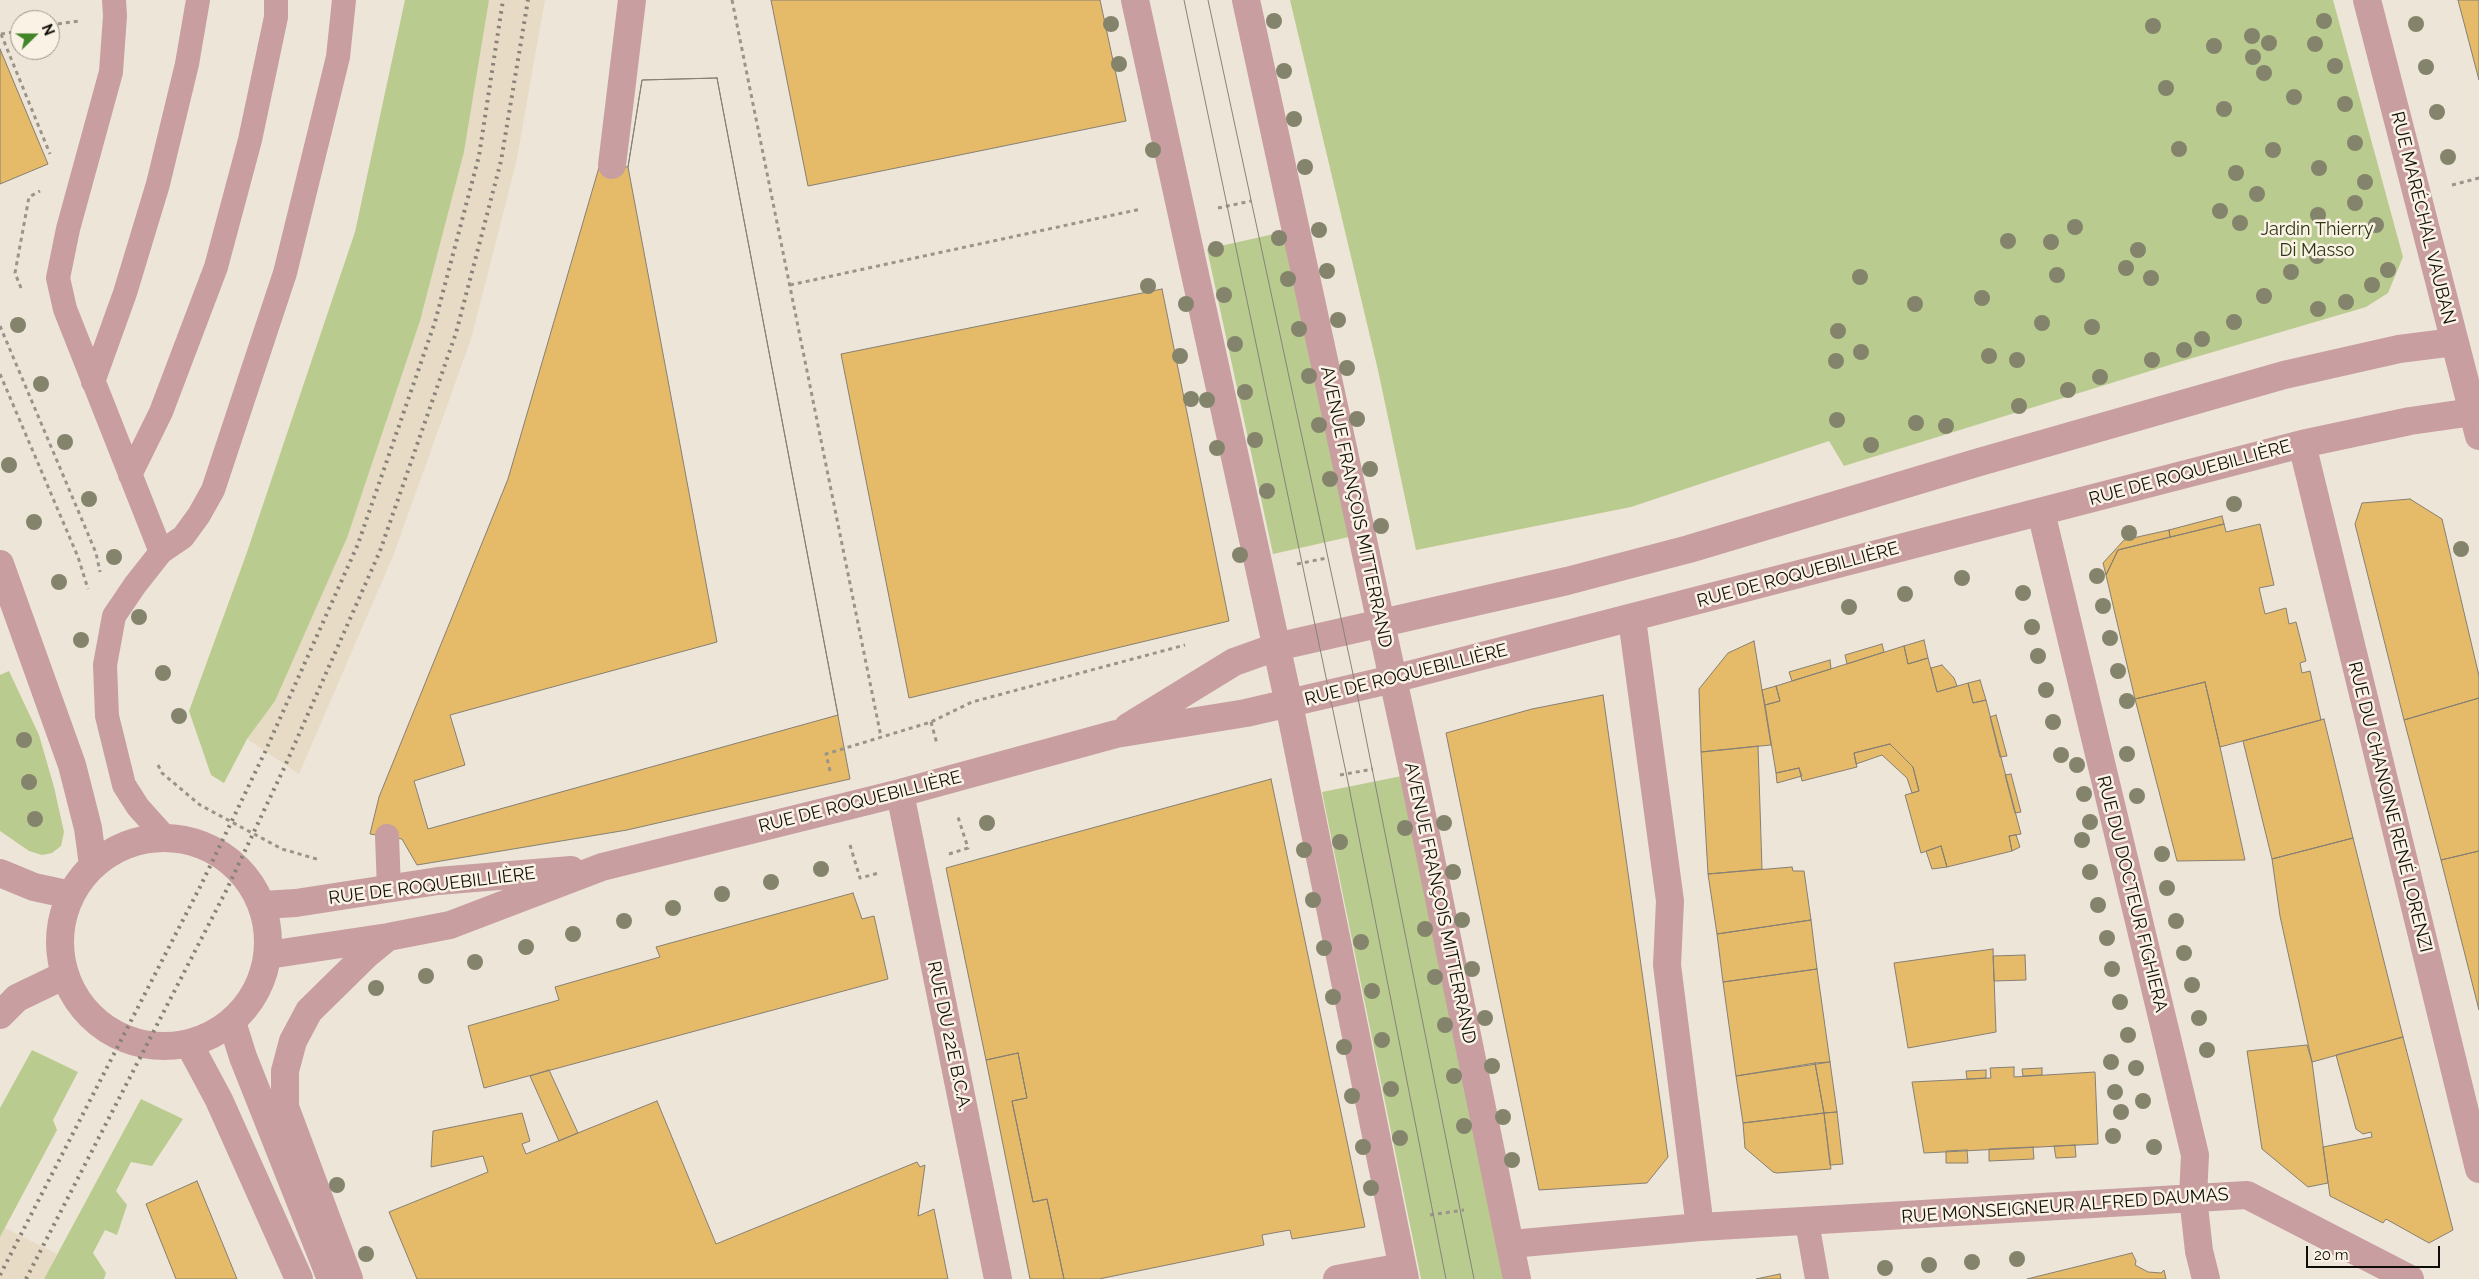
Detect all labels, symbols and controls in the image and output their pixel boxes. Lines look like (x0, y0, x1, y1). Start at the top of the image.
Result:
north arrow (10, 10, 60, 60)
text: N (39, 22, 57, 38)
street label: RUE MARÉCHAL VAUBAN (2386, 109, 2460, 327)
park label: Jardin Thierry Di Masso (2261, 219, 2373, 262)
street label: AVENUE FRANÇOIS MITTERRAND (1316, 364, 1396, 650)
street label: RUE DE ROQUEBILLIÈRE (2087, 436, 2293, 510)
street label: RUE DE ROQUEBILLIÈRE (1695, 538, 1901, 612)
street label: RUE DE ROQUEBILLIÈRE (1302, 639, 1510, 711)
street label: RUE DU CHANOINE RENÉ LORENZI (2343, 659, 2437, 955)
street label: AVENUE FRANÇOIS MITTERRAND (1400, 760, 1480, 1046)
street label: RUE DE ROQUEBILLIÈRE (756, 766, 964, 838)
street label: RUE DU DOCTEUR FIGHIERA (2092, 773, 2172, 1015)
street label: RUE DE ROQUEBILLIÈRE (327, 863, 537, 909)
street label: RUE DU 22E B.C.A. (923, 959, 975, 1113)
street label: RUE MONSEIGNEUR ALFRED DAUMAS (1901, 1184, 2229, 1228)
scale bar (2309, 1236, 2443, 1268)
text: 20 m (2314, 1246, 2349, 1264)

